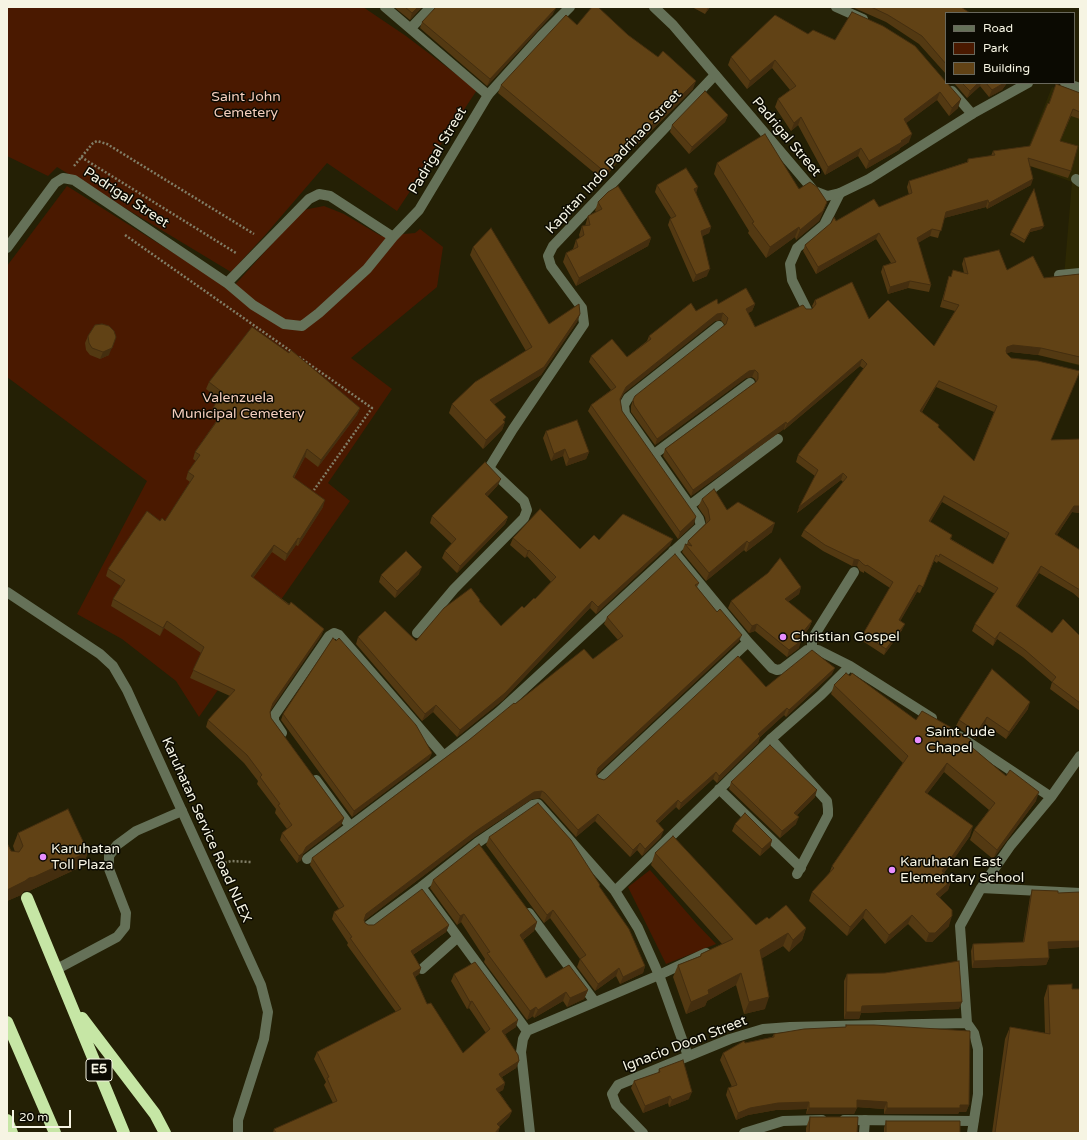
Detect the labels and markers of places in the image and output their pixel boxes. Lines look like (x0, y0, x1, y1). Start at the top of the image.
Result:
place label: Christian Gospel (791, 629, 900, 645)
marker: Christian Gospel (778, 632, 788, 642)
place label: Saint Jude Chapel (926, 724, 995, 756)
marker: Saint Jude Chapel (913, 735, 923, 745)
place label: Karuhatan Toll Plaza (51, 841, 120, 874)
marker: Karuhatan Toll Plaza (38, 852, 48, 862)
place label: Karuhatan East Elementary School (900, 854, 1024, 886)
marker: Karuhatan East Elementary School (887, 865, 897, 875)

